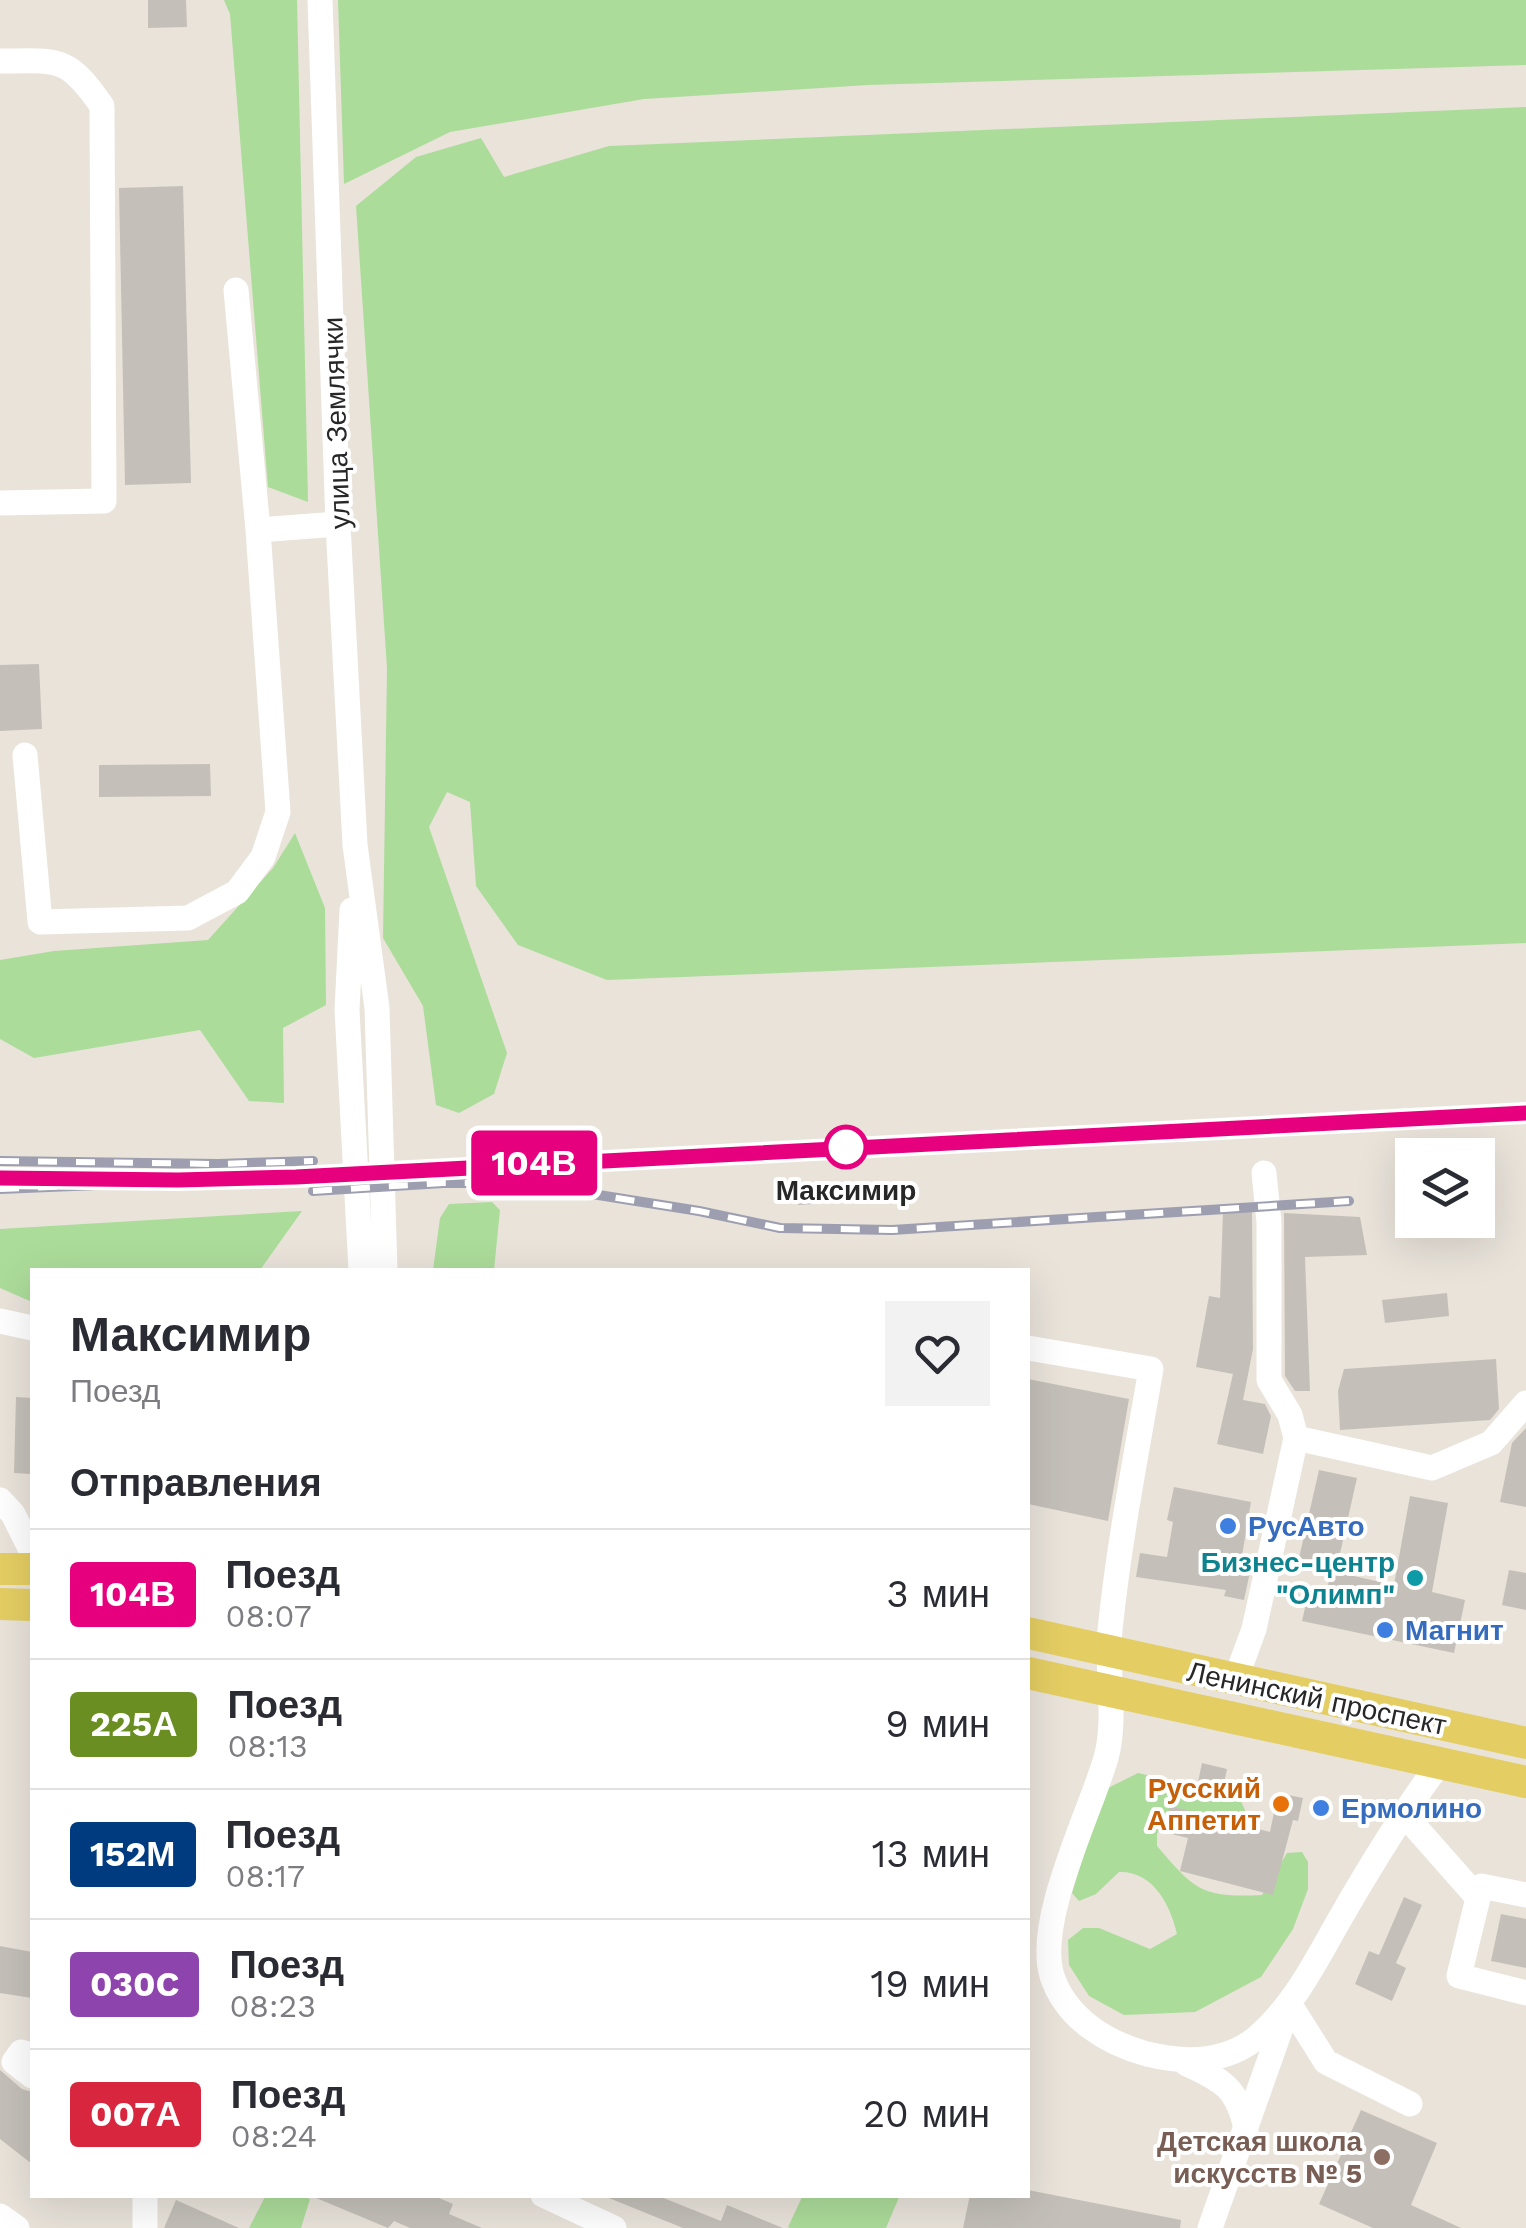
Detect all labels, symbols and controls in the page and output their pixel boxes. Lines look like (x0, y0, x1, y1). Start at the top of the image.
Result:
street label: улица Землячки (316, 316, 357, 530)
marker: Максимир (825, 1126, 867, 1168)
line badge: 104В (464, 1130, 604, 1196)
map controls (1395, 1138, 1495, 1238)
button: layers (1395, 1138, 1495, 1238)
text: 104В (491, 1142, 577, 1184)
place label: Максимир (776, 1174, 916, 1207)
button: heart (885, 1301, 990, 1406)
text: Максимир (70, 1306, 311, 1363)
text: Поезд (70, 1372, 161, 1410)
text: Отправления (70, 1461, 322, 1505)
place label: РусАвто (1248, 1510, 1365, 1543)
marker: РусАвто (1217, 1515, 1239, 1537)
place label: Бизнес-центр "Олимп" (1201, 1546, 1395, 1611)
text: Поезд (226, 1553, 340, 1597)
marker: Бизнес-центр "Олимп" (1404, 1567, 1426, 1589)
text: 3 мин (887, 1572, 990, 1616)
text: 104В (90, 1573, 176, 1615)
text: 08:07 (226, 1597, 312, 1635)
place label: Магнит (1405, 1614, 1504, 1647)
marker: Магнит (1374, 1619, 1396, 1641)
street label: Ленинский проспект (1184, 1655, 1450, 1742)
text: Поезд (227, 1683, 342, 1727)
text: 9 мин (885, 1702, 990, 1746)
text: 225А (90, 1703, 177, 1745)
text: 08:13 (227, 1727, 308, 1765)
place label: Русский Аппетит (1147, 1772, 1261, 1837)
place label: Ермолино (1341, 1792, 1482, 1825)
marker: Русский Аппетит (1270, 1793, 1292, 1815)
marker: Ермолино (1310, 1797, 1332, 1819)
text: Поезд (226, 1813, 340, 1857)
text: 13 мин (872, 1832, 990, 1876)
text: 152М (90, 1833, 176, 1875)
text: 08:17 (226, 1857, 305, 1895)
text: Поезд (229, 1943, 344, 1987)
text: 19 мин (870, 1962, 990, 2006)
text: 030C (90, 1963, 179, 2005)
text: 08:23 (229, 1987, 316, 2025)
text: Поезд (231, 2073, 345, 2117)
text: 20 мин (863, 2092, 990, 2136)
text: 007А (90, 2093, 181, 2135)
text: 08:24 (231, 2117, 317, 2155)
place label: Детская школа искусств № 5 (1157, 2125, 1362, 2190)
marker: Детская школа искусств № 5 (1371, 2146, 1393, 2168)

